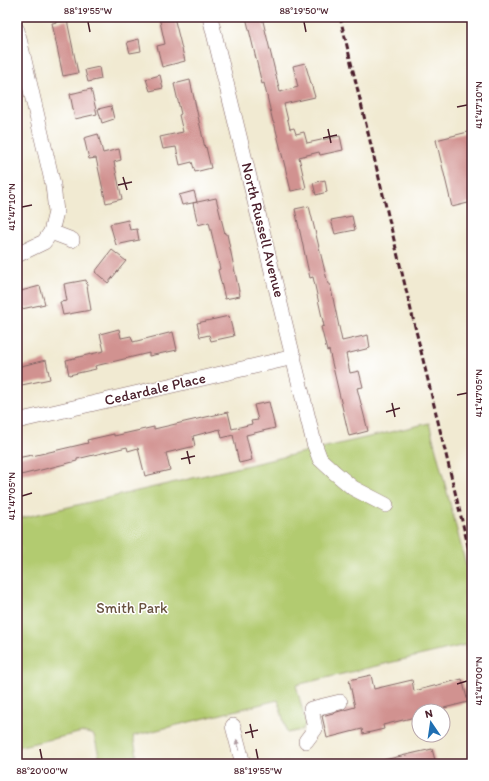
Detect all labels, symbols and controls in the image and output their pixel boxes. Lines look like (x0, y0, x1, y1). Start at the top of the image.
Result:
text: 88°19'55"W (64, 4, 113, 17)
text: 88°19'50"W (279, 4, 329, 17)
text: 41°47'10"N (472, 81, 485, 129)
street label: North Russell Avenue (238, 161, 288, 299)
text: 41°47'10"N (5, 183, 18, 231)
street label: Cedardale Place (103, 369, 207, 409)
text: 41°47'05"N (472, 369, 485, 417)
text: 41°47'05"N (5, 472, 18, 520)
park label: Smith Park (96, 599, 168, 617)
text: 41°47'00"N (472, 656, 485, 706)
north arrow (411, 703, 451, 743)
text: N (424, 707, 434, 721)
one-way arrow (235, 739, 241, 751)
text: 88°20'00"W (16, 764, 68, 777)
text: 88°19'55"W (234, 764, 283, 777)

